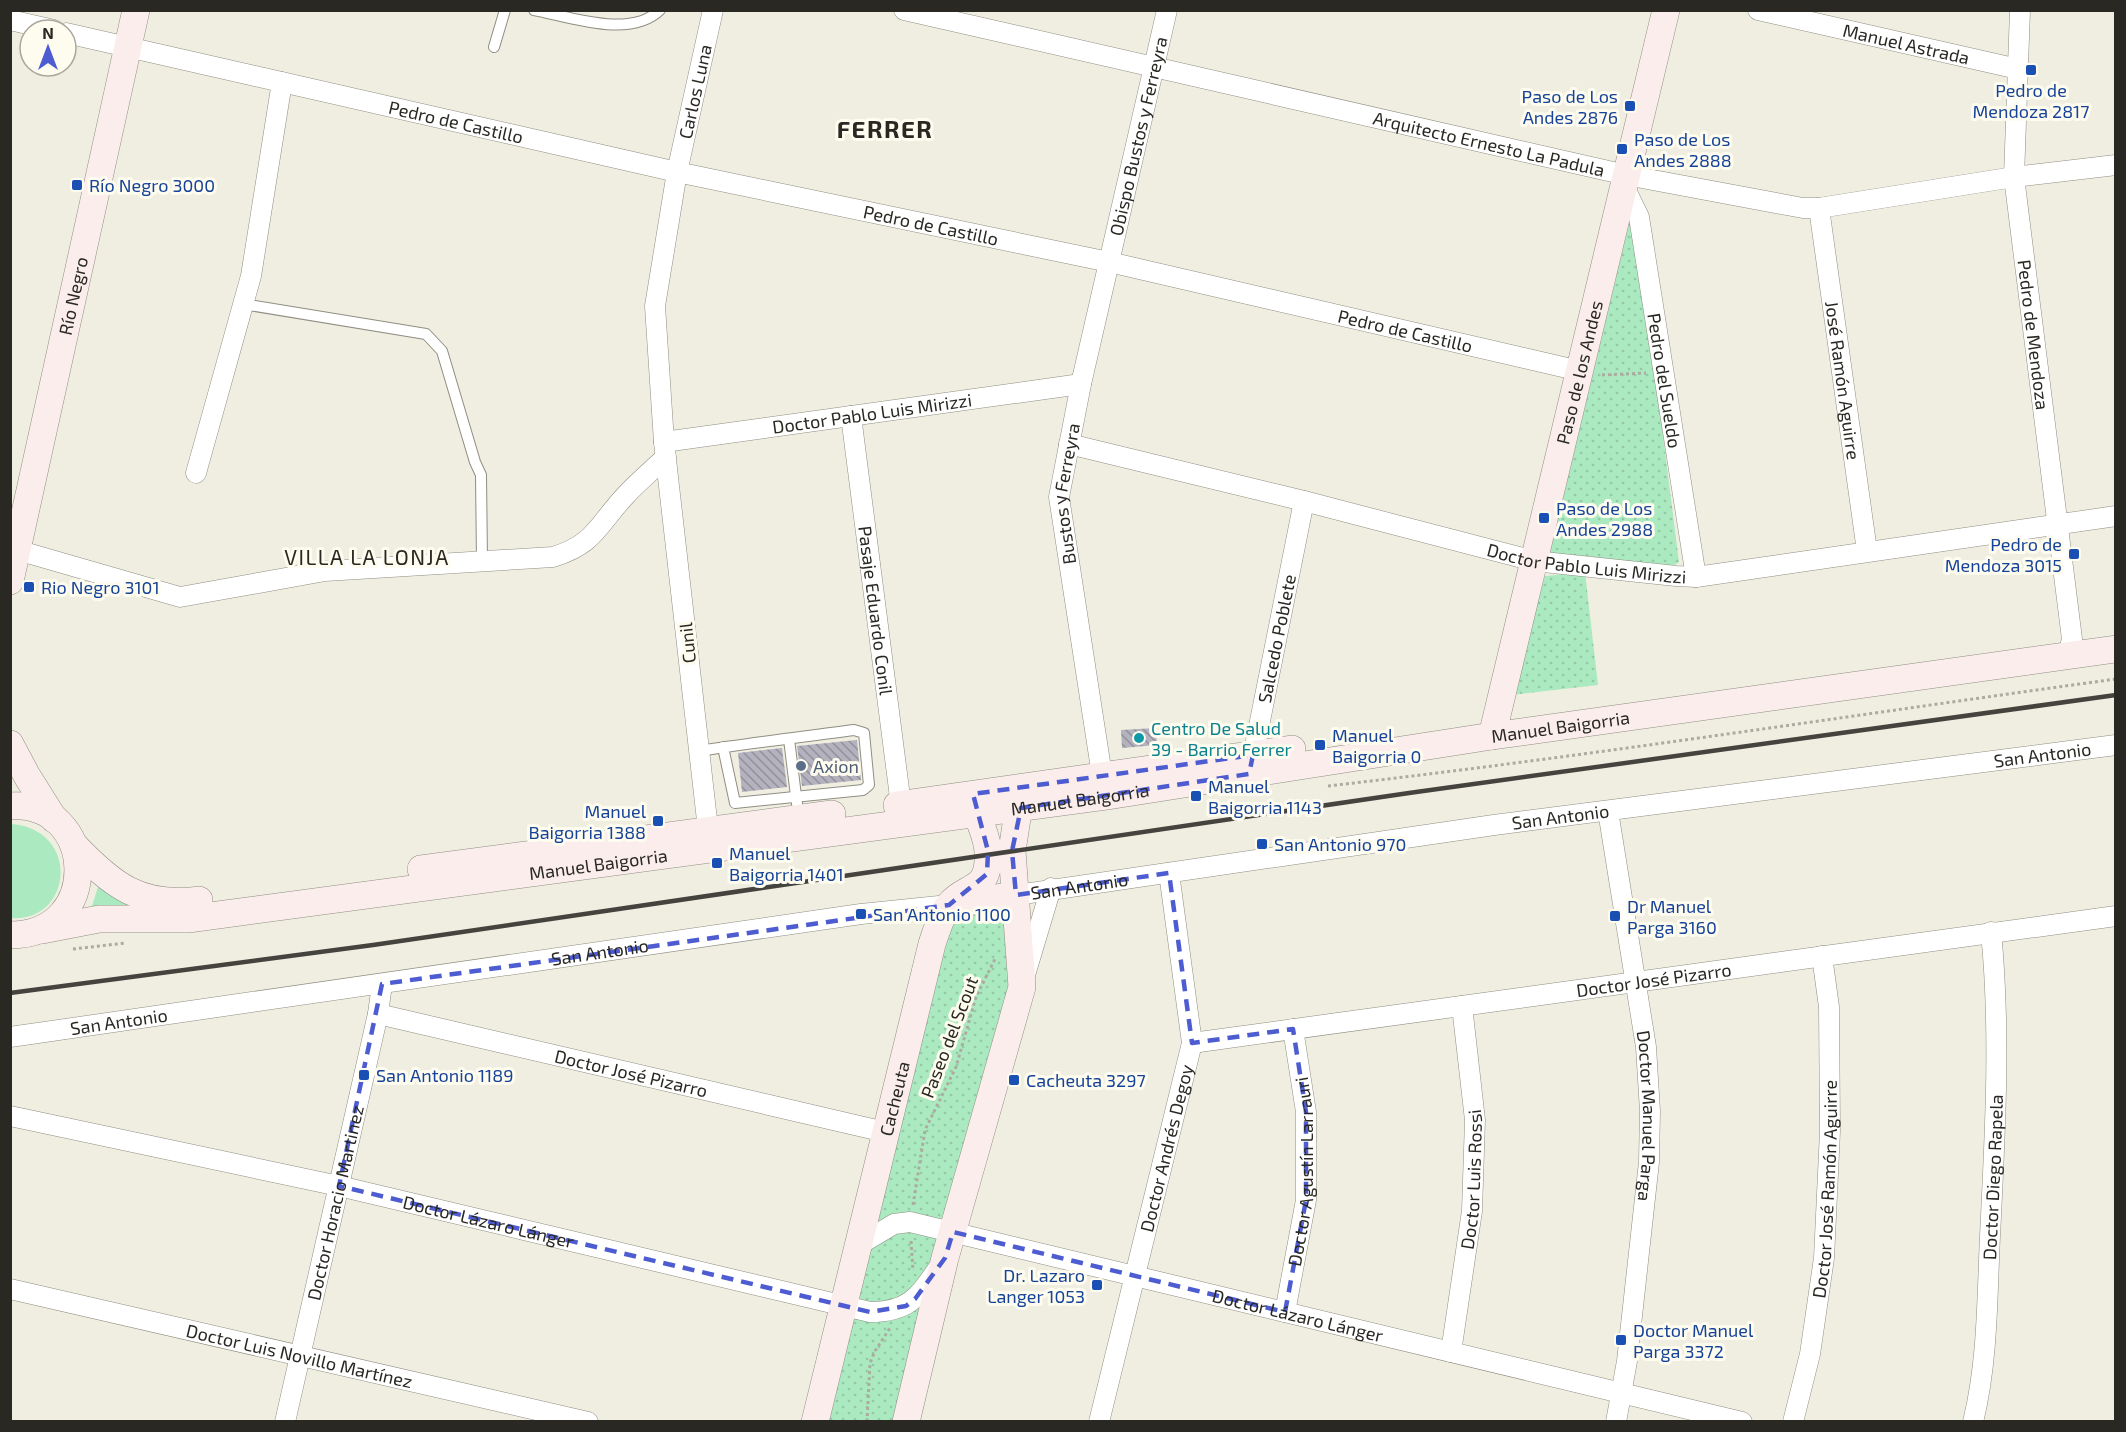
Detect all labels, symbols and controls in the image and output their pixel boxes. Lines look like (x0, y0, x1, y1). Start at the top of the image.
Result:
north arrow (18, 18, 78, 78)
street label: Manuel Astrada (1841, 19, 1972, 69)
text: N (42, 23, 54, 42)
street label: Obispo Bustos y Ferreyra (1104, 34, 1172, 238)
street label: Carlos Luna (674, 42, 716, 141)
marker: Pedro de Mendoza 2817 (2024, 63, 2038, 77)
place label: Pedro de Mendoza 2817 (1973, 79, 2089, 122)
place label: Paso de Los Andes 2876 (1522, 85, 1618, 128)
street label: Pedro de Castillo (387, 96, 525, 148)
marker: Paso de Los Andes 2876 (1623, 99, 1637, 113)
street label: Arquitecto Ernesto La Padula (1371, 107, 1607, 181)
district label: FERRER (837, 114, 933, 143)
place label: Paso de Los Andes 2888 (1634, 128, 1732, 171)
marker: Paso de Los Andes 2888 (1615, 142, 1629, 156)
place label: Río Negro 3000 (89, 174, 215, 196)
marker: Río Negro 3000 (70, 178, 84, 192)
street label: Pedro de Castillo (861, 200, 1000, 250)
street label: Río Negro (54, 255, 92, 337)
street label: Pedro de Mendoza (2013, 258, 2054, 411)
street label: Paso de los Andes (1551, 298, 1607, 446)
street label: José Ramón Aguirre (1821, 299, 1865, 461)
street label: Pedro de Castillo (1336, 304, 1475, 357)
street label: Pedro del Sueldo (1643, 311, 1686, 450)
street label: Doctor Pablo Luis Mirizzi (771, 388, 973, 438)
street label: Bustos y Ferreyra (1048, 421, 1084, 566)
place label: Paso de Los Andes 2988 (1556, 497, 1653, 540)
marker: Paso de Los Andes 2988 (1537, 511, 1551, 525)
street label: Pasaje Eduardo Conil (854, 524, 898, 697)
place label: Pedro de Mendoza 3015 (1945, 533, 2062, 576)
street label: Doctor Pablo Luis Mirizzi (1485, 538, 1687, 588)
district label: VILLA LA LONJA (284, 544, 450, 569)
marker: Pedro de Mendoza 3015 (2067, 547, 2081, 561)
street label: Salcedo Poblete (1253, 572, 1300, 705)
place label: Rio Negro 3101 (41, 576, 160, 598)
marker: Rio Negro 3101 (22, 580, 36, 594)
street label: Cunil (674, 621, 700, 664)
street label: Manuel Baigorria (1490, 706, 1631, 747)
place label: Centro De Salud 39 - Barrio Ferrer (1151, 717, 1292, 760)
place label: Manuel Baigorria 0 (1332, 724, 1421, 767)
marker: Centro De Salud 39 - Barrio Ferrer (1132, 731, 1146, 745)
street label: San Antonio (1992, 737, 2092, 772)
marker: Manuel Baigorria 0 (1313, 738, 1327, 752)
place label: Axion (813, 755, 859, 777)
marker: Axion (794, 759, 808, 773)
place label: Manuel Baigorria 1143 (1208, 775, 1322, 818)
street label: Manuel Baigorria (1009, 778, 1151, 820)
marker: Manuel Baigorria 1143 (1189, 789, 1203, 803)
street label: San Antonio (1510, 799, 1610, 834)
place label: Manuel Baigorria 1388 (528, 800, 647, 843)
marker: Manuel Baigorria 1388 (651, 814, 665, 828)
place label: San Antonio 970 (1274, 833, 1406, 855)
marker: San Antonio 970 (1255, 837, 1269, 851)
place label: Manuel Baigorria 1401 (729, 842, 844, 885)
street label: Manuel Baigorria (528, 844, 669, 884)
marker: Manuel Baigorria 1401 (710, 856, 724, 870)
street label: San Antonio (1029, 868, 1129, 904)
place label: Dr Manuel Parga 3160 (1627, 895, 1717, 938)
place label: San Antonio 1100 (873, 903, 1011, 925)
marker: San Antonio 1100 (854, 907, 868, 921)
marker: Dr Manuel Parga 3160 (1608, 909, 1622, 923)
street label: San Antonio (550, 934, 650, 970)
street label: Doctor José Pizarro (1575, 958, 1733, 1001)
street label: Paseo del Scout (916, 973, 982, 1101)
street label: San Antonio (69, 1003, 169, 1039)
street label: Doctor Manuel Parga (1632, 1029, 1661, 1203)
street label: Doctor José Pizarro (553, 1044, 710, 1101)
street label: Cacheuta (874, 1059, 914, 1138)
street label: Doctor Andrés Degoy (1135, 1062, 1197, 1234)
place label: San Antonio 1189 (376, 1064, 513, 1086)
marker: San Antonio 1189 (357, 1068, 371, 1082)
place label: Cacheuta 3297 (1026, 1069, 1146, 1091)
marker: Cacheuta 3297 (1007, 1073, 1021, 1087)
street label: Doctor Agustín Larrauri (1283, 1075, 1317, 1268)
street label: Doctor José Ramón Aguirre (1807, 1080, 1841, 1300)
street label: Doctor Diego Rapela (1978, 1094, 2007, 1260)
street label: Doctor Horacio Martinez (302, 1103, 368, 1302)
street label: Doctor Luis Rossi (1455, 1108, 1486, 1251)
street label: Doctor Lázaro Lánger (401, 1191, 576, 1252)
place label: Dr. Lazaro Langer 1053 (987, 1264, 1085, 1307)
marker: Dr. Lazaro Langer 1053 (1090, 1278, 1104, 1292)
street label: Doctor Lázaro Lánger (1210, 1284, 1385, 1346)
street label: Doctor Luis Novillo Martínez (184, 1319, 415, 1392)
place label: Doctor Manuel Parga 3372 (1633, 1319, 1754, 1362)
marker: Doctor Manuel Parga 3372 (1614, 1333, 1628, 1347)

